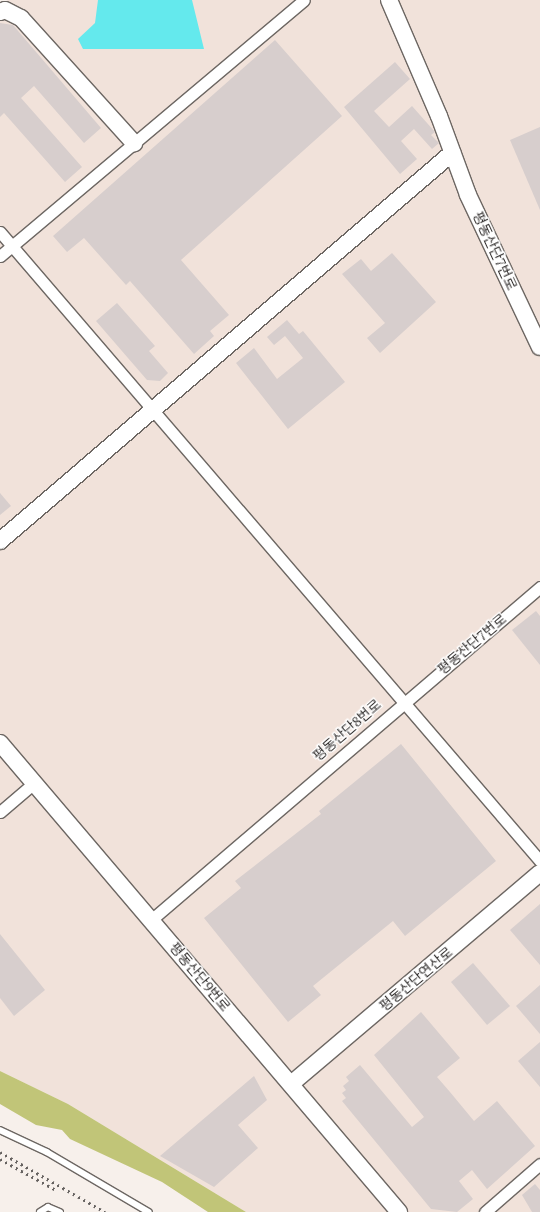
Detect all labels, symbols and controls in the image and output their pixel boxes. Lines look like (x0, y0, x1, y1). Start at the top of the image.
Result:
street label: 평동산단7번로 (469, 209, 521, 293)
street label: 평동산단7번로 (434, 610, 510, 678)
street label: 평동산단8번로 (310, 696, 384, 764)
street label: 평동산단9번로 (166, 939, 234, 1015)
street label: 평동산단연산로 (376, 944, 456, 1014)

